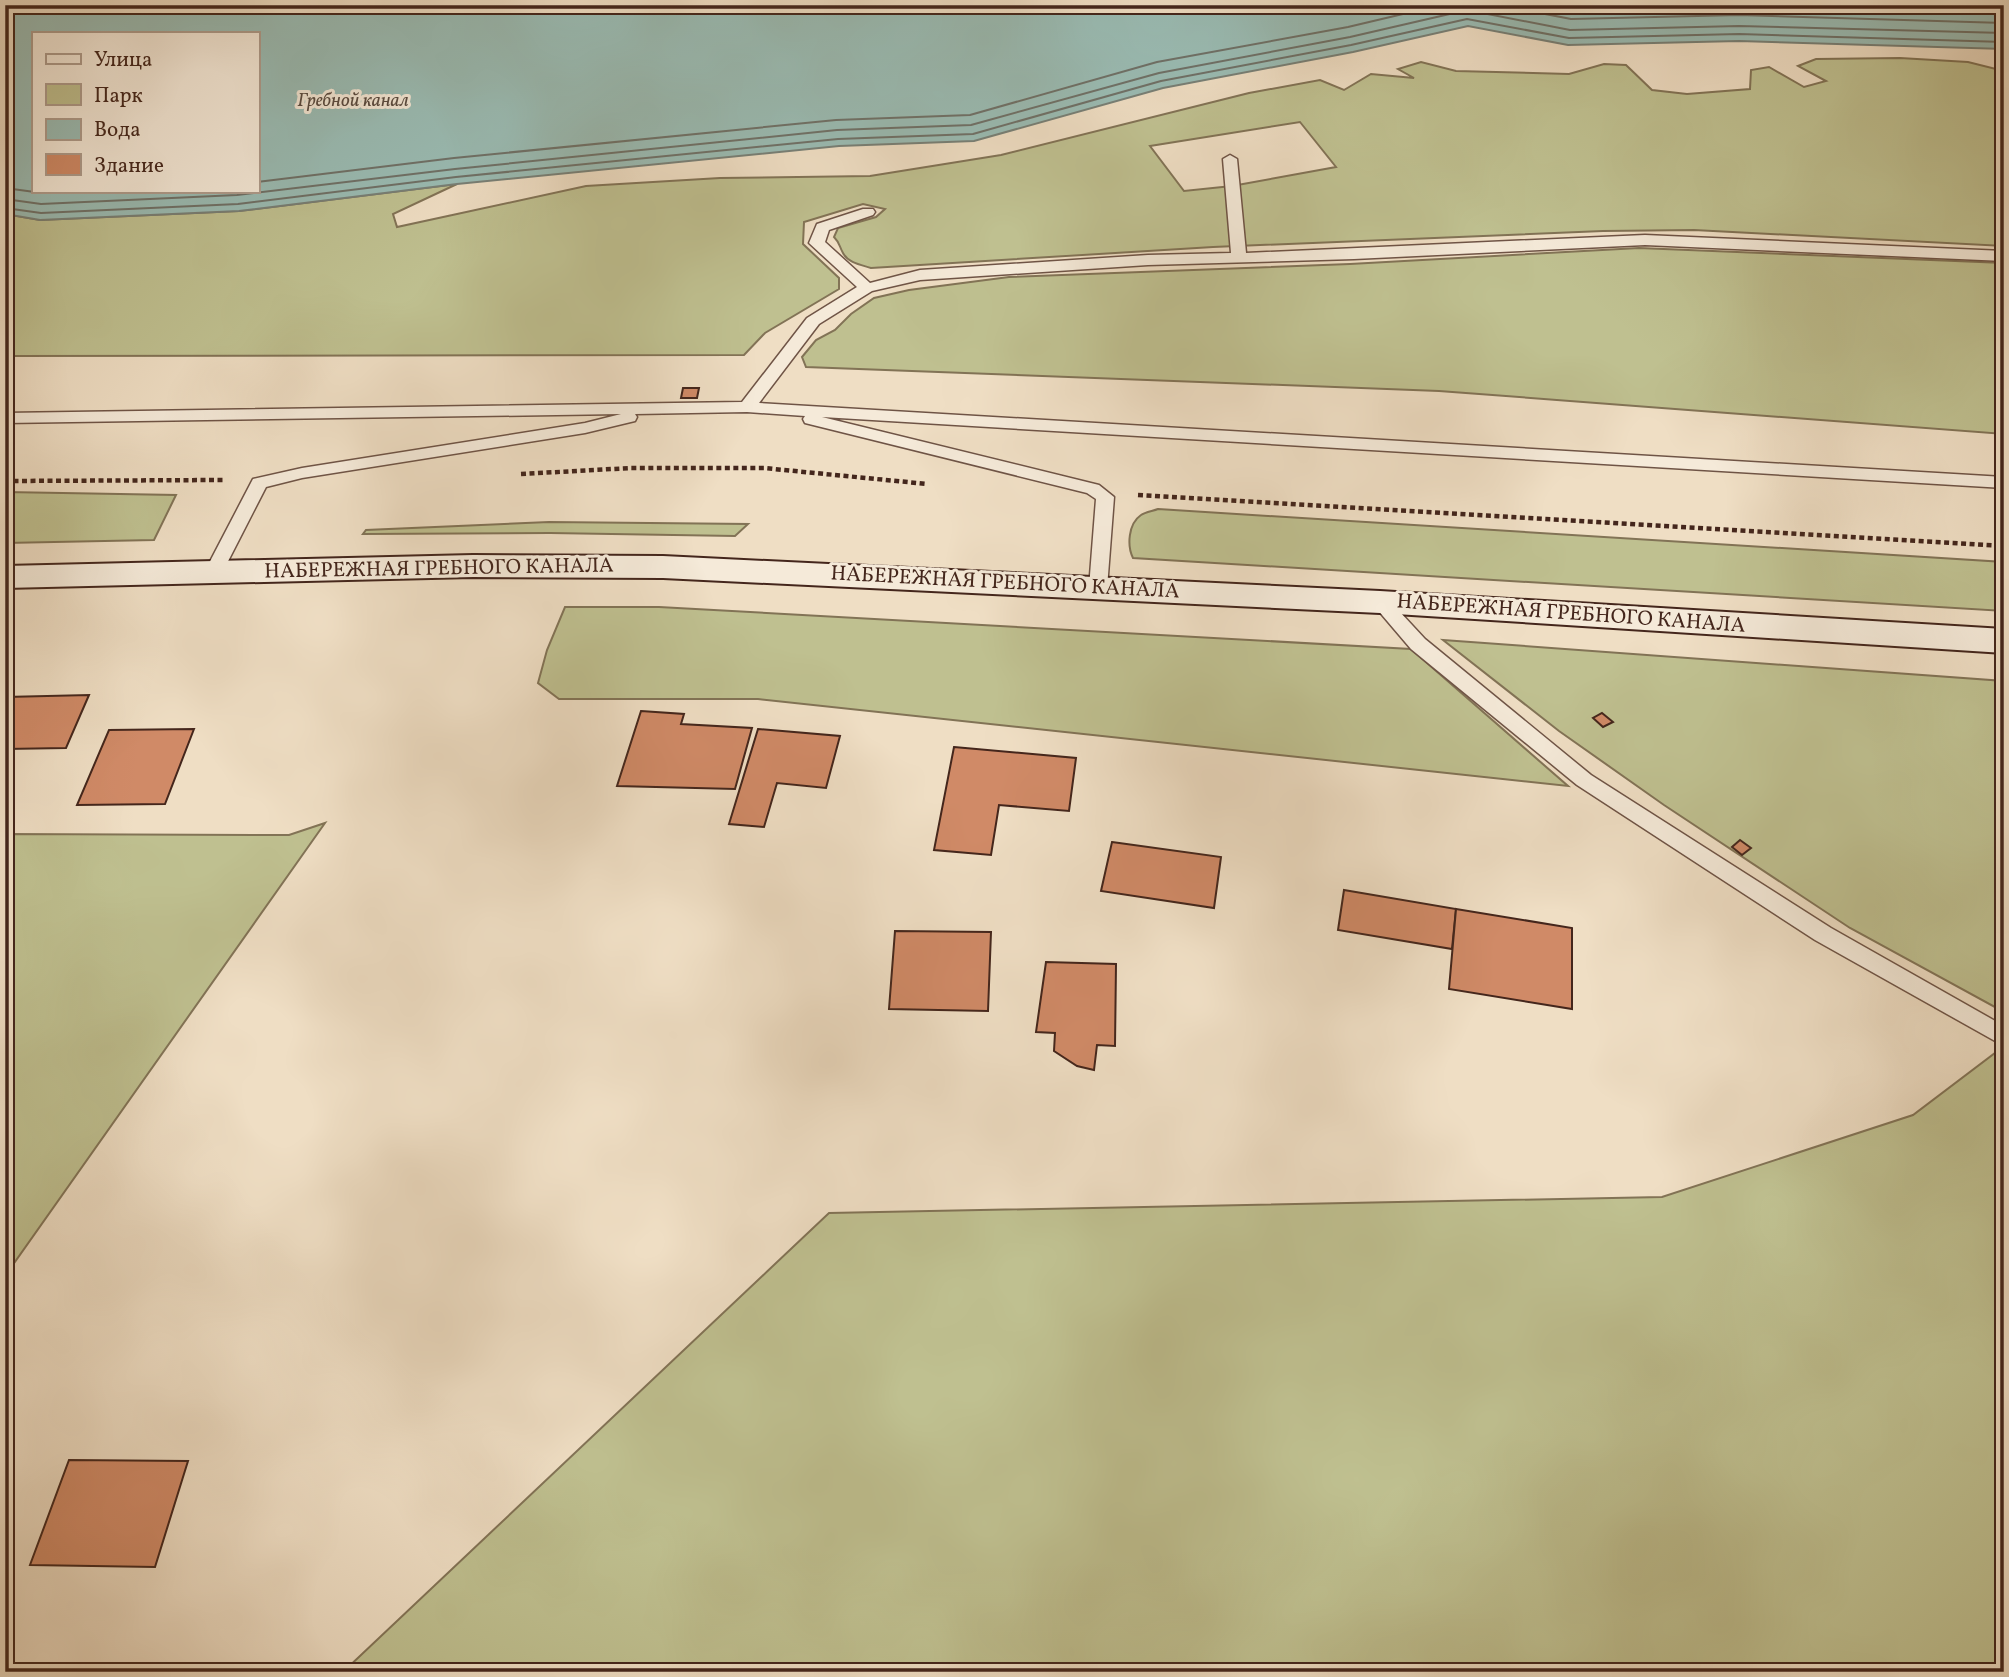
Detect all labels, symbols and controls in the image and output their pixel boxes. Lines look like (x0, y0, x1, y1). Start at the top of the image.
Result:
legend (32, 32, 259, 192)
text: Улица (94, 46, 152, 75)
text: Парк (94, 82, 143, 111)
water label: Гребной канал (297, 88, 409, 114)
text: Вода (94, 116, 141, 145)
text: Здание (94, 152, 164, 181)
street label: НАБЕРЕЖНАЯ ГРЕБНОГО КАНАЛА (264, 551, 614, 587)
street label: НАБЕРЕЖНАЯ ГРЕБНОГО КАНАЛА (830, 559, 1181, 607)
street label: НАБЕРЕЖНАЯ ГРЕБНОГО КАНАЛА (1396, 587, 1747, 641)

